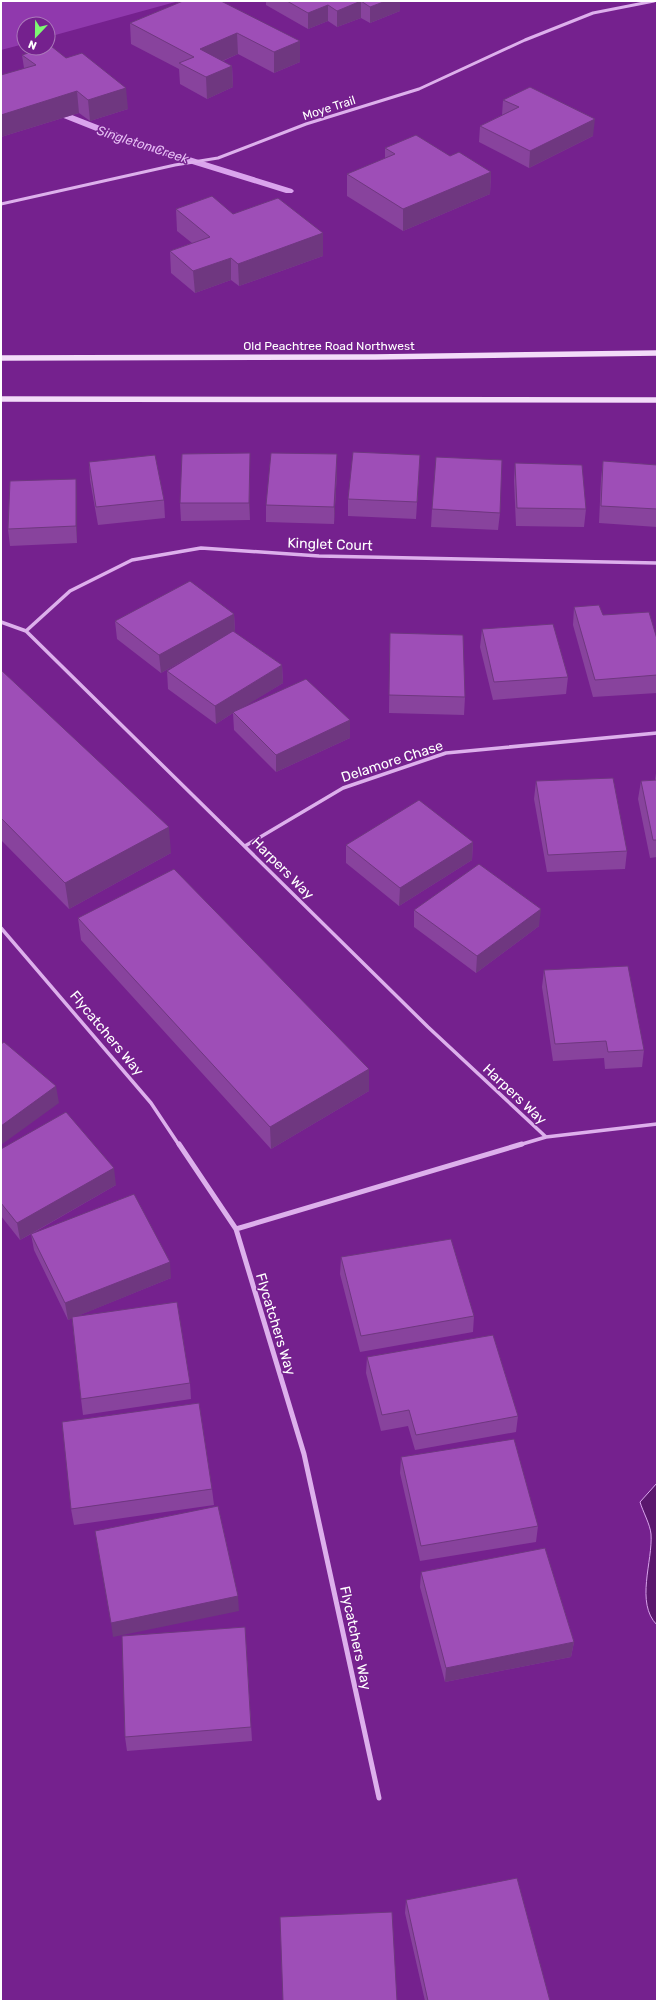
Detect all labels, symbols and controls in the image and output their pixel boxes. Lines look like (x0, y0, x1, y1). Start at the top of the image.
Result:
north arrow (16, 16, 56, 56)
text: N (26, 37, 39, 52)
street label: Moye Trail (301, 93, 357, 123)
water label: Singleton Creek (95, 123, 191, 167)
street label: Old Peachtree Road Northwest (243, 339, 415, 353)
street label: Kinglet Court (287, 535, 373, 555)
street label: Delamore Chase (339, 737, 445, 786)
street label: Harpers Way (248, 834, 318, 903)
street label: Flycatchers Way (66, 987, 147, 1080)
street label: Harpers Way (479, 1060, 550, 1128)
street label: Flycatchers Way (252, 1271, 299, 1378)
street label: Flycatchers Way (336, 1585, 375, 1692)

